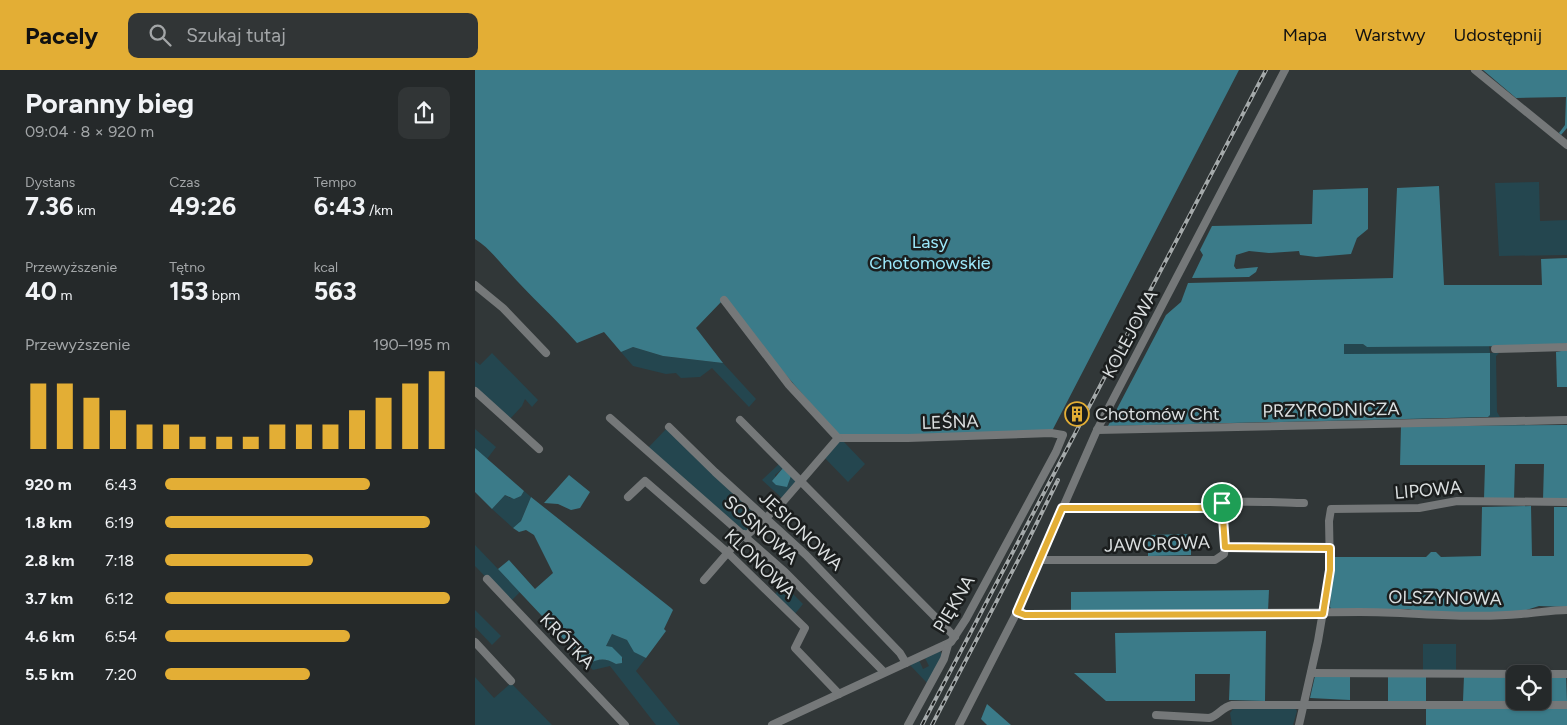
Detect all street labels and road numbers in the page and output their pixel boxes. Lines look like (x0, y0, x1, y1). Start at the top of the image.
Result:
street label: KOLEJOWA (1098, 286, 1162, 382)
street label: PRZYRODNICZA (1262, 398, 1400, 422)
street label: LEŚNA (921, 410, 979, 434)
street label: LIPOWA (1393, 476, 1463, 504)
street label: JESIONOWA (755, 487, 847, 575)
street label: SOSNOWA (719, 491, 803, 569)
street label: KLONOWA (720, 525, 800, 603)
street label: JAWOROWA (1104, 531, 1210, 557)
street label: PIĘKNA (928, 571, 980, 637)
street label: OLSZYNOWA (1388, 586, 1502, 610)
street label: KRÓTKA (535, 608, 599, 674)

